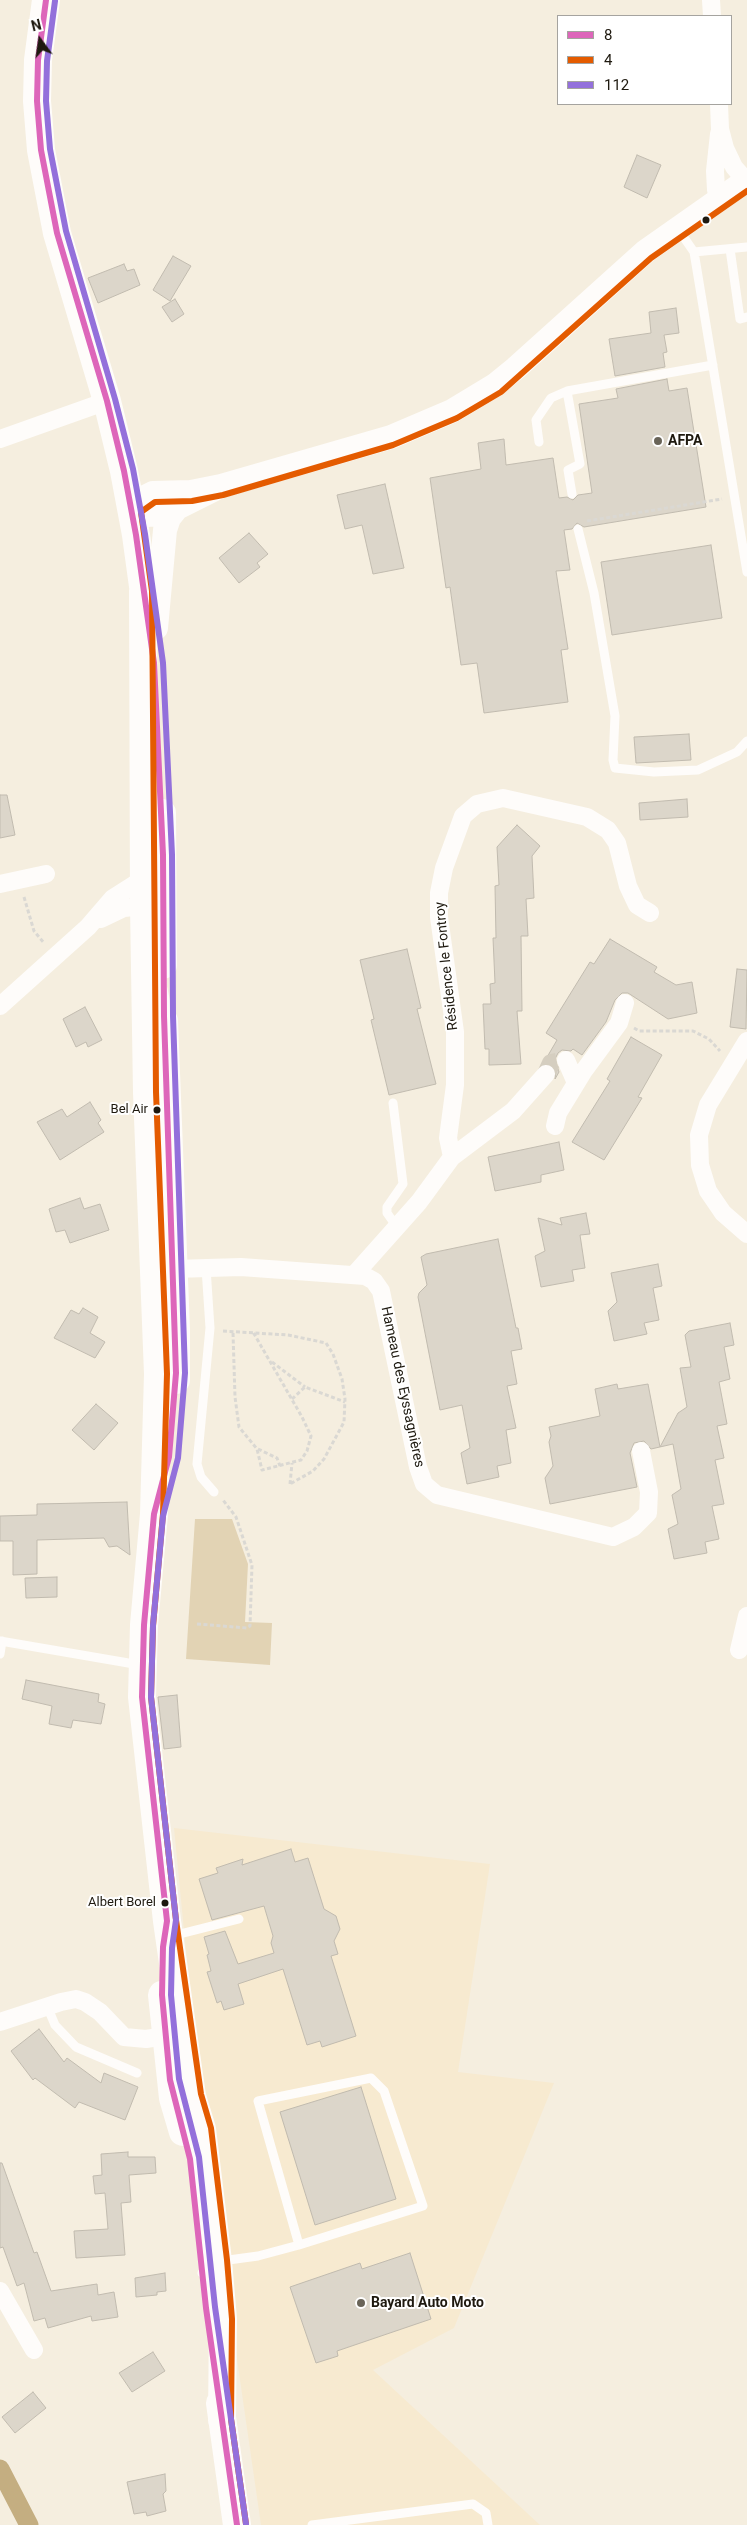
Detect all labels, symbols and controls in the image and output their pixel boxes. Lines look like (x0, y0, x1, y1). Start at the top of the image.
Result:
north arrow (15, 15, 65, 65)
legend (557, 15, 732, 105)
text: N (30, 16, 43, 34)
text: 8 (604, 26, 612, 44)
text: 4 (604, 51, 612, 69)
text: 112 (604, 76, 629, 94)
unlabelled marker (701, 215, 711, 225)
place label: AFPA (668, 433, 702, 449)
marker: AFPA (652, 435, 664, 447)
street label: Résidence le Fontroy (432, 901, 462, 1031)
place label: Bel Air (111, 1102, 148, 1118)
marker: Bel Air (152, 1105, 162, 1115)
street label: Hameau des Eyssagnières (377, 1305, 427, 1469)
place label: Albert Borel (88, 1895, 156, 1911)
marker: Albert Borel (160, 1898, 170, 1908)
place label: Bayard Auto Moto (371, 2295, 484, 2311)
marker: Bayard Auto Moto (355, 2297, 367, 2309)

